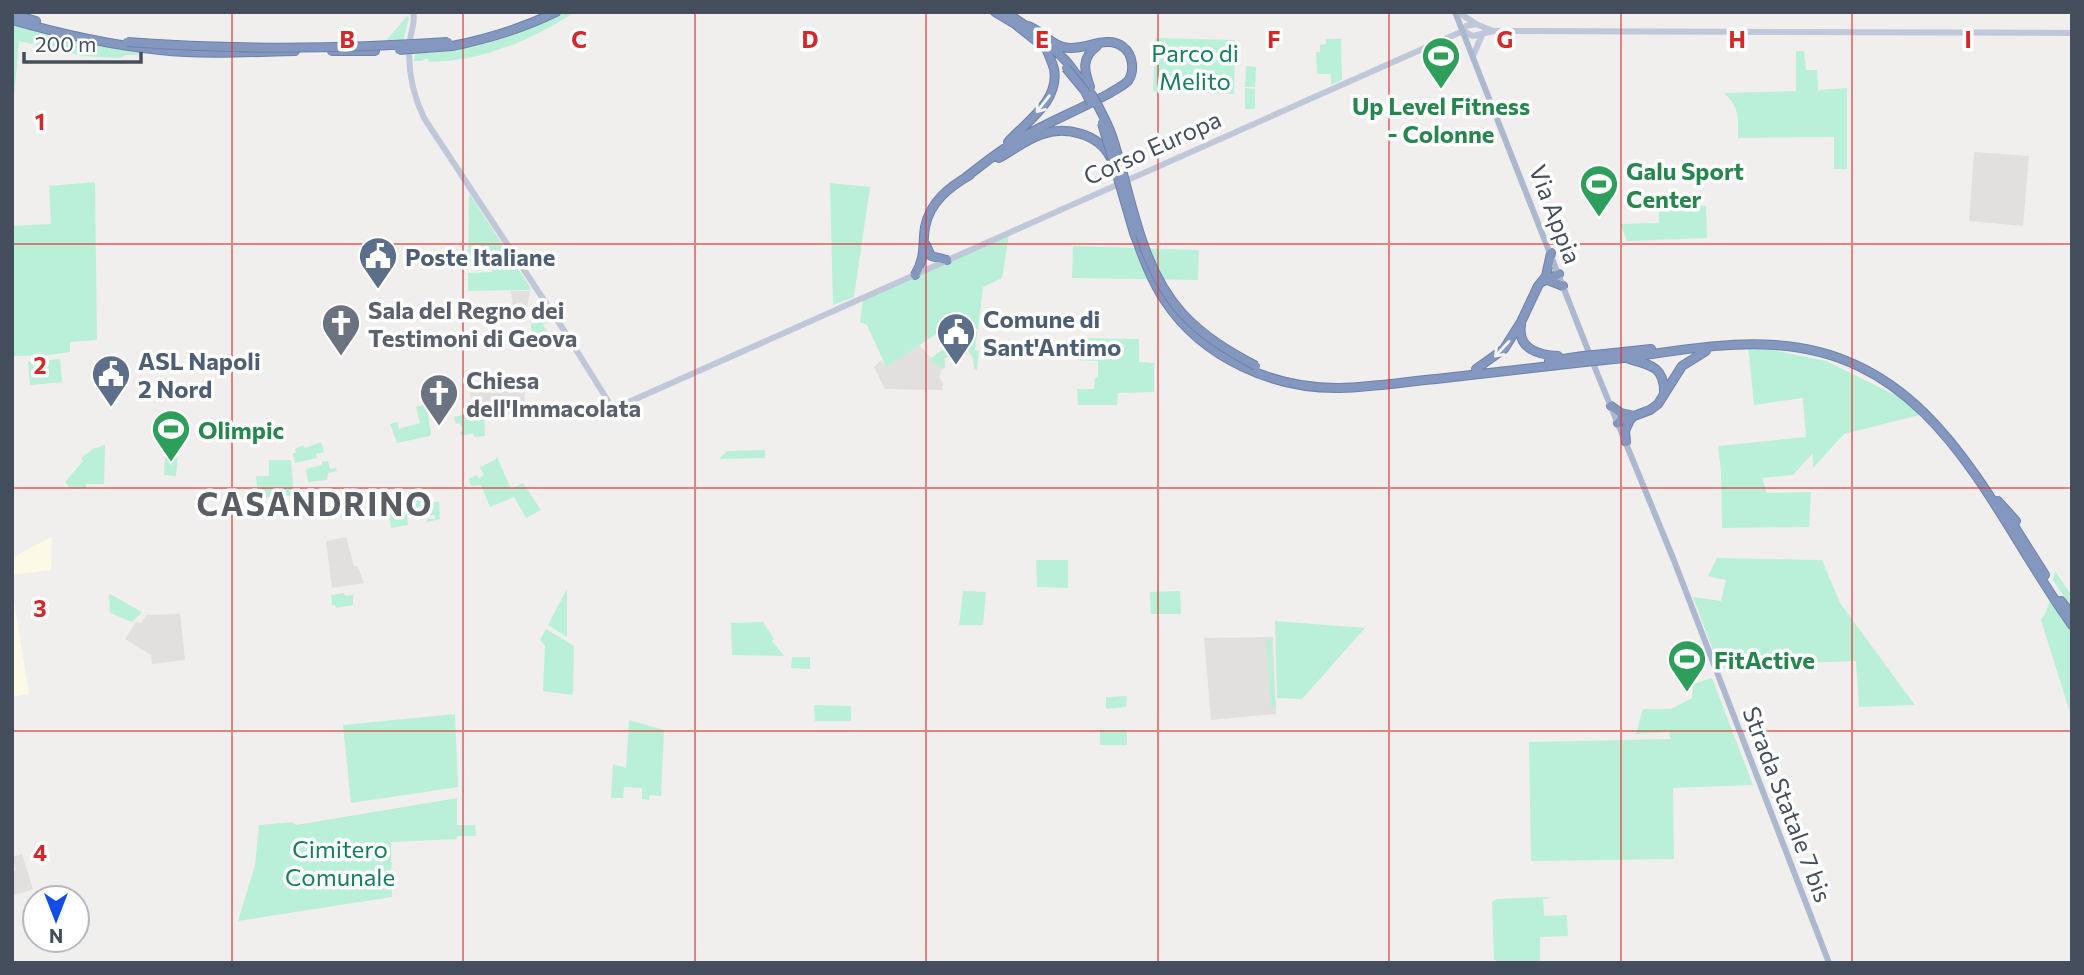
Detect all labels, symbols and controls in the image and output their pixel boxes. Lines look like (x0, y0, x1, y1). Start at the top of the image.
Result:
scale bar (24, 21, 142, 65)
text: B (339, 25, 355, 53)
text: C (571, 25, 587, 53)
text: D (802, 25, 819, 53)
text: E (1035, 25, 1049, 53)
text: F (1267, 25, 1281, 53)
text: G (1497, 25, 1513, 53)
text: H (1728, 25, 1746, 53)
text: I (1964, 25, 1972, 53)
text: 200 m (35, 31, 96, 56)
sports icon: Up Level Fitness - Colonne (1420, 35, 1462, 90)
park label: Parco di Melito (1151, 38, 1239, 95)
place label: Up Level Fitness - Colonne (1352, 91, 1530, 148)
one-way arrow (1036, 95, 1051, 113)
street label: Corso Europa (1079, 104, 1225, 190)
text: 1 (35, 107, 45, 135)
place label: Galu Sport Center (1626, 156, 1744, 213)
street label: Via Appia (1524, 161, 1588, 267)
sports icon: Galu Sport Center (1578, 163, 1620, 218)
public building icon: Poste Italiane (357, 235, 399, 290)
place label: Poste Italiane (405, 242, 555, 271)
place label: Sala del Regno dei Testimoni di Geova (368, 295, 577, 352)
church icon: Sala del Regno dei Testimoni di Geova (320, 302, 362, 357)
place label: Comune di Sant'Antimo (983, 304, 1121, 361)
public building icon: Comune di Sant'Antimo (935, 311, 977, 366)
one-way arrow (1493, 340, 1510, 357)
place label: ASL Napoli 2 Nord (138, 346, 261, 403)
text: 2 (33, 351, 47, 379)
public building icon: ASL Napoli 2 Nord (90, 353, 132, 408)
place label: Chiesa dell'Immacolata (466, 365, 641, 422)
church icon: Chiesa dell'Immacolata (418, 372, 460, 427)
sports icon: Olimpic (150, 408, 192, 463)
place label: Olimpic (198, 415, 284, 444)
district label: CASANDRINO (197, 483, 433, 523)
text: 3 (33, 594, 47, 622)
sports icon: FitActive (1666, 638, 1708, 693)
place label: FitActive (1714, 645, 1815, 674)
street label: Strada Statale 7 bis (1737, 702, 1839, 906)
park label: Cimitero Comunale (285, 834, 395, 891)
text: 4 (33, 838, 47, 866)
north arrow (21, 884, 91, 954)
text: N (49, 925, 63, 948)

